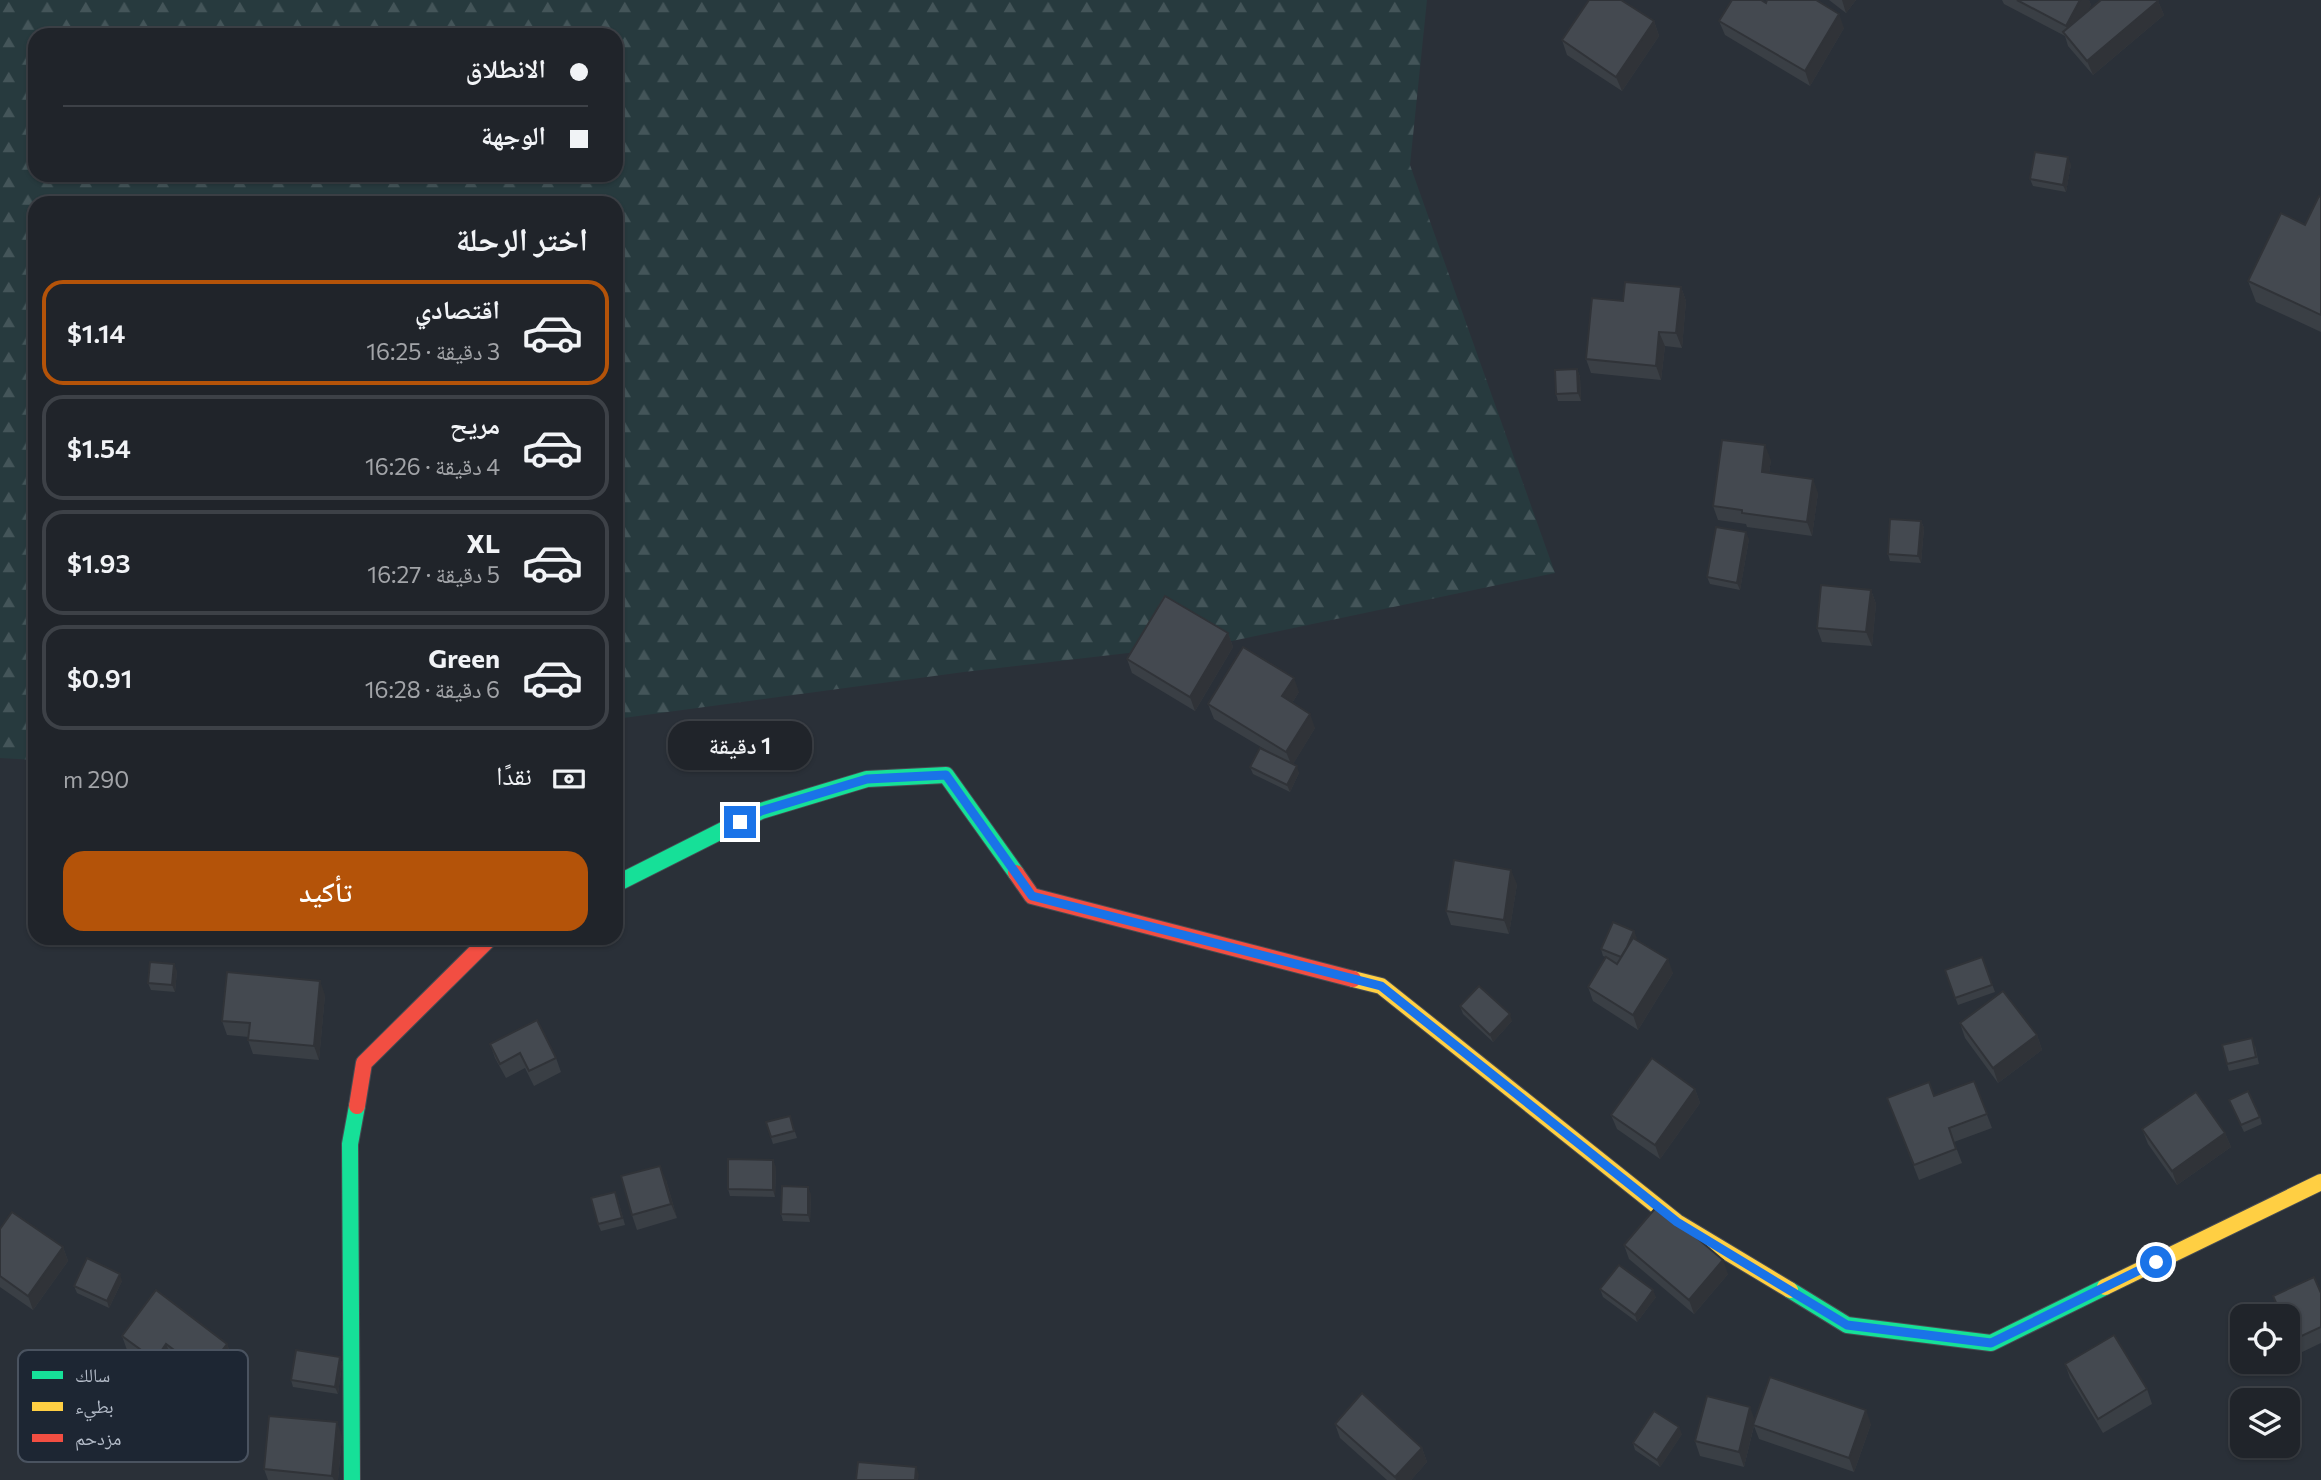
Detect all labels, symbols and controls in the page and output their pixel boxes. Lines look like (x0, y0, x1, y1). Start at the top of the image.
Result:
text: الانطلاق (466, 52, 546, 83)
text: الوجهة (481, 119, 546, 150)
text: اختر الرحلة (456, 218, 588, 258)
text: اقتصادي (415, 293, 500, 324)
icon: car (521, 301, 584, 364)
text: $1.14 (67, 317, 125, 348)
text: 3 دقيقة · 16:25 (366, 337, 500, 365)
text: مريح (450, 408, 500, 439)
icon: car (521, 416, 584, 479)
text: $1.54 (67, 432, 131, 463)
text: 4 دقيقة · 16:26 (365, 452, 500, 480)
text: XL (466, 527, 500, 558)
icon: car (521, 531, 584, 594)
text: $1.93 (67, 547, 130, 578)
text: 5 دقيقة · 16:27 (367, 560, 500, 588)
text: Green (428, 642, 500, 673)
icon: car (521, 646, 584, 709)
text: $0.91 (67, 662, 132, 693)
text: 6 دقيقة · 16:28 (365, 675, 500, 703)
callout: 1 دقيقة (668, 720, 812, 770)
text: 1 دقيقة (709, 731, 771, 759)
text: نقدًا (496, 759, 532, 790)
icon: cash (550, 760, 588, 798)
text: 290 m (63, 765, 129, 793)
route end (724, 806, 756, 838)
button: تأكيد (63, 851, 588, 931)
route start (2140, 1246, 2172, 1278)
map controls (2230, 1304, 2300, 1458)
button: locate (2230, 1304, 2300, 1374)
legend (18, 1350, 248, 1462)
text: سالك (75, 1363, 110, 1386)
button: layers (2230, 1388, 2300, 1458)
text: بطيء (75, 1394, 114, 1422)
text: مزدحم (75, 1426, 121, 1451)

